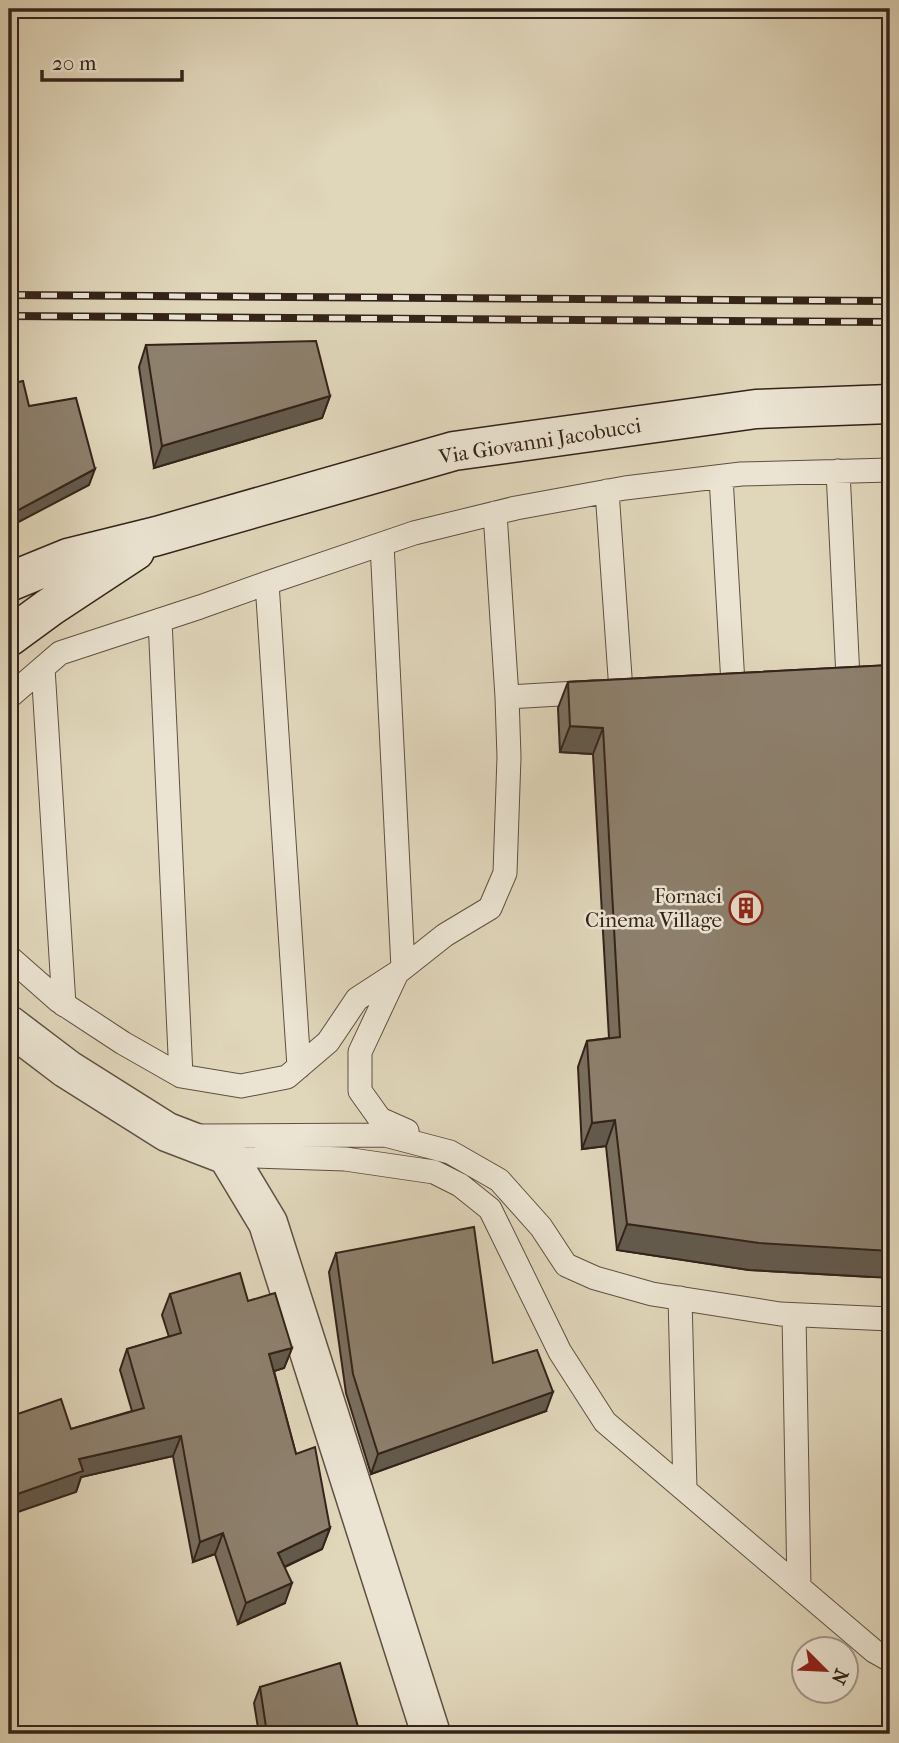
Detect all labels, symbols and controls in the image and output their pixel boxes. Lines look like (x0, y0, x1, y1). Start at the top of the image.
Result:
scale bar (42, 38, 182, 82)
text: 20 m (52, 51, 97, 75)
street label: Via Giovanni Jacobucci (436, 413, 643, 469)
place label: Fornaci Cinema Village (585, 884, 722, 932)
building icon: Fornaci Cinema Village (727, 889, 765, 927)
north arrow (790, 1634, 860, 1704)
text: N (826, 1665, 853, 1688)

